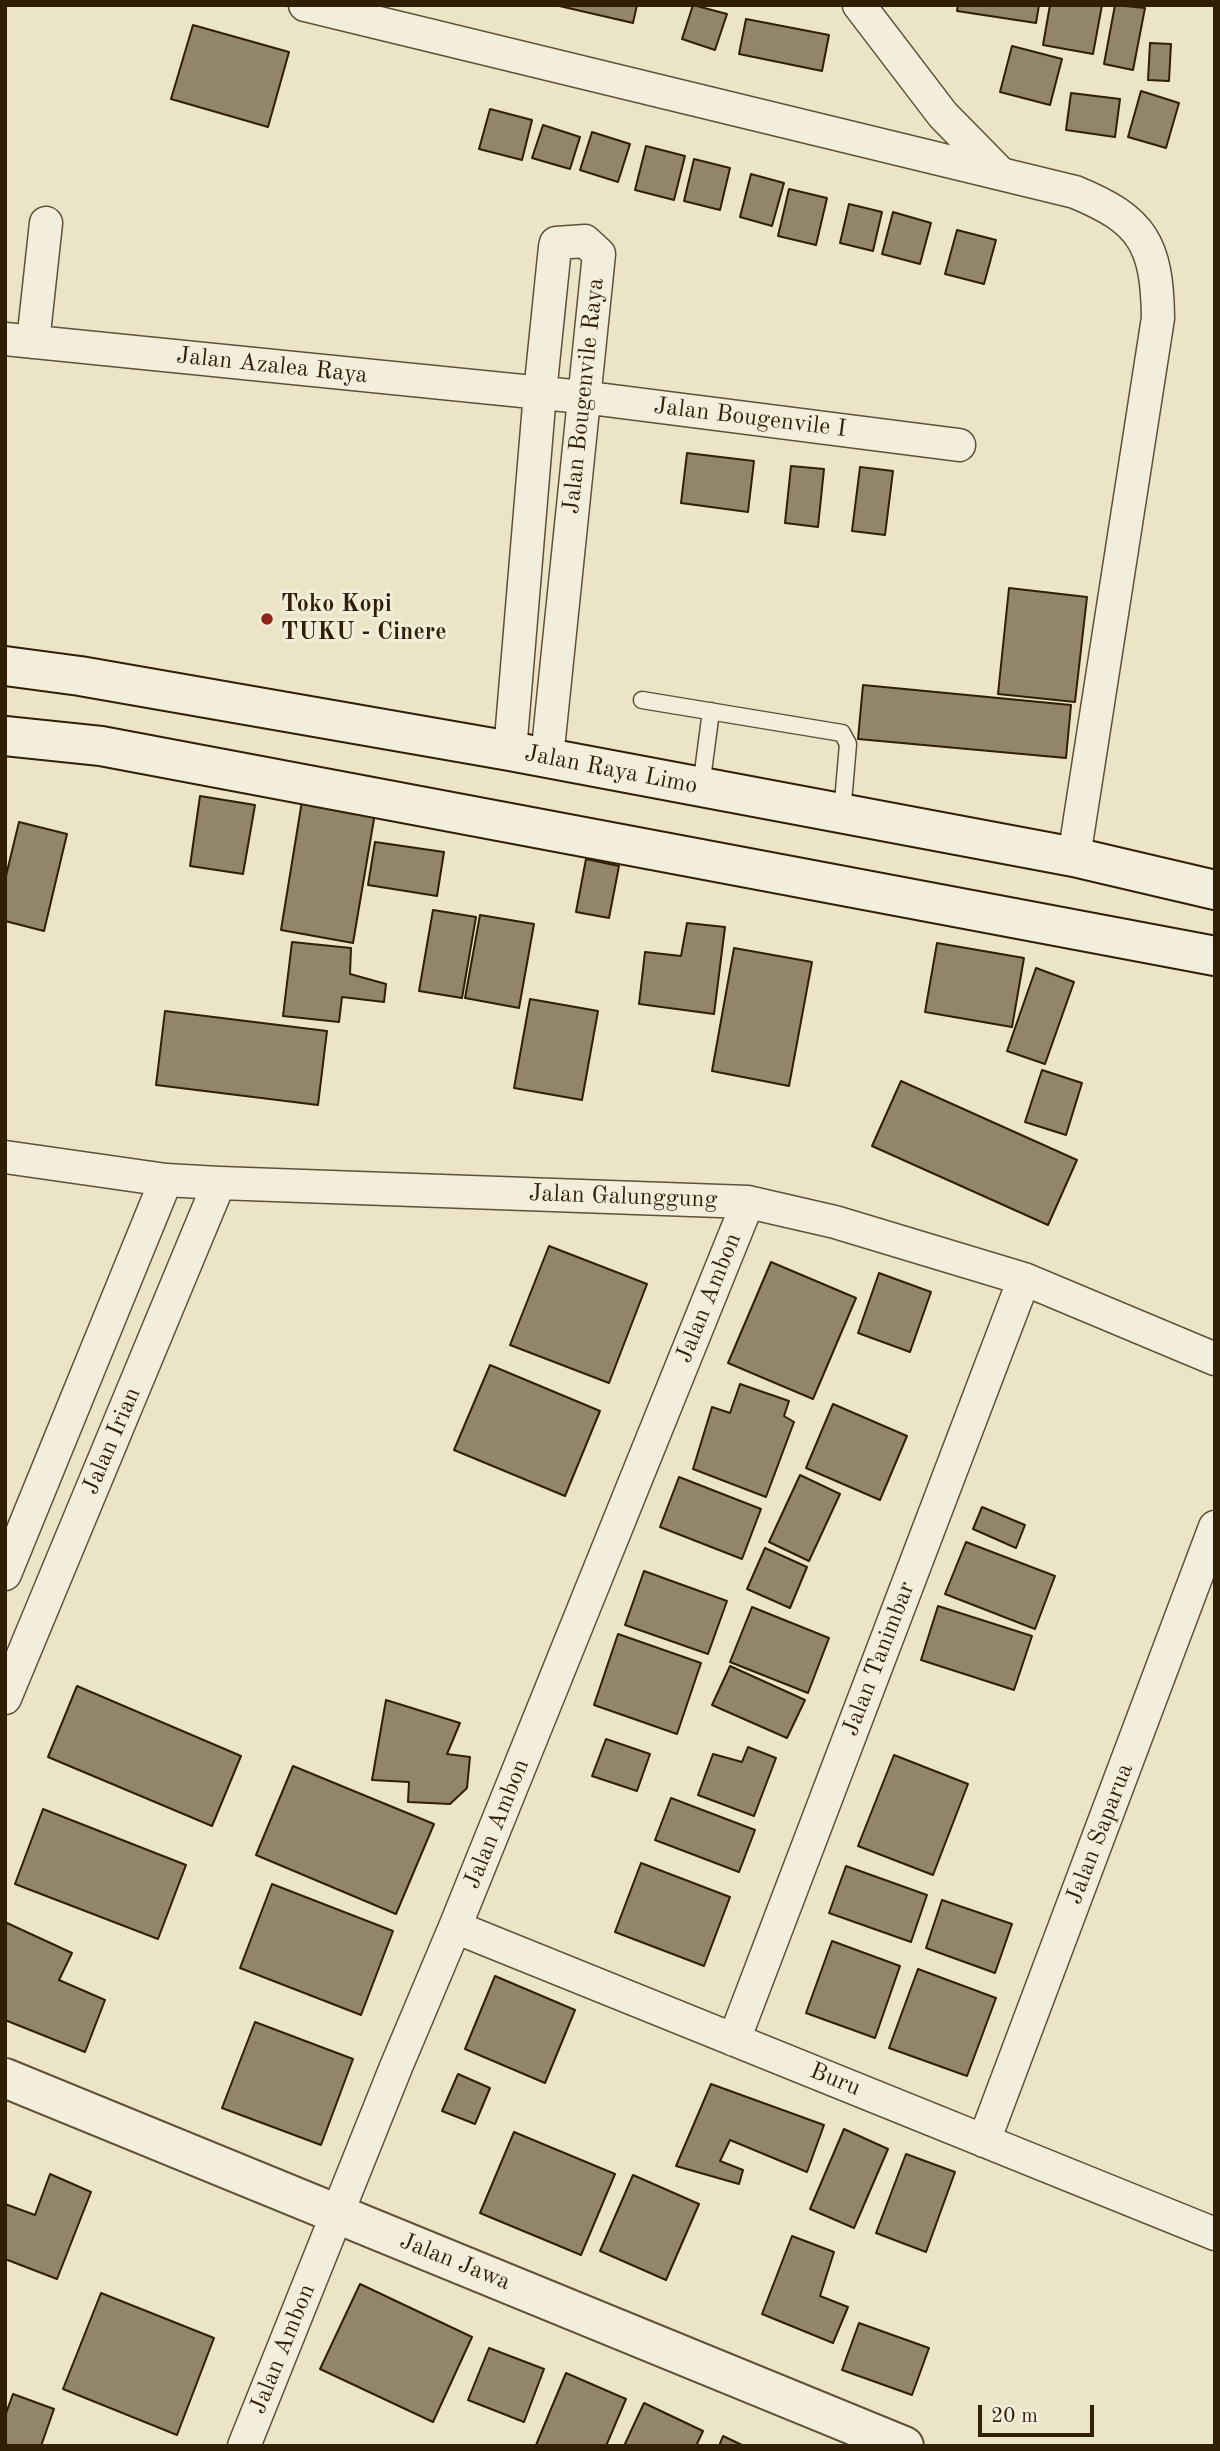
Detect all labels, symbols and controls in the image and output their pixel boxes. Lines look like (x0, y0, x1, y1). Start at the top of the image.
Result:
street label: Jalan Bougenvile Raya (557, 277, 611, 515)
street label: Jalan Azalea Raya (175, 342, 369, 390)
street label: Jalan Bougenvile I (652, 392, 848, 444)
place label: Toko Kopi TUKU - Cinere (281, 591, 446, 647)
marker: Toko Kopi TUKU - Cinere (259, 611, 275, 627)
street label: Jalan Raya Limo (522, 739, 700, 801)
street label: Jalan Galunggung (528, 1179, 718, 1215)
street label: Jalan Ambon (670, 1229, 748, 1367)
street label: Jalan Irian (77, 1383, 147, 1499)
street label: Jalan Tanimbar (836, 1578, 922, 1740)
street label: Jalan Ambon (458, 1755, 536, 1893)
street label: Jalan Saparua (1060, 1760, 1140, 1908)
street label: Buru (805, 2057, 865, 2103)
street label: Jalan Jawa (395, 2227, 515, 2297)
street label: Jalan Ambon (244, 2280, 322, 2418)
scale bar (982, 2392, 1098, 2436)
text: 20 m (991, 2406, 1038, 2427)

